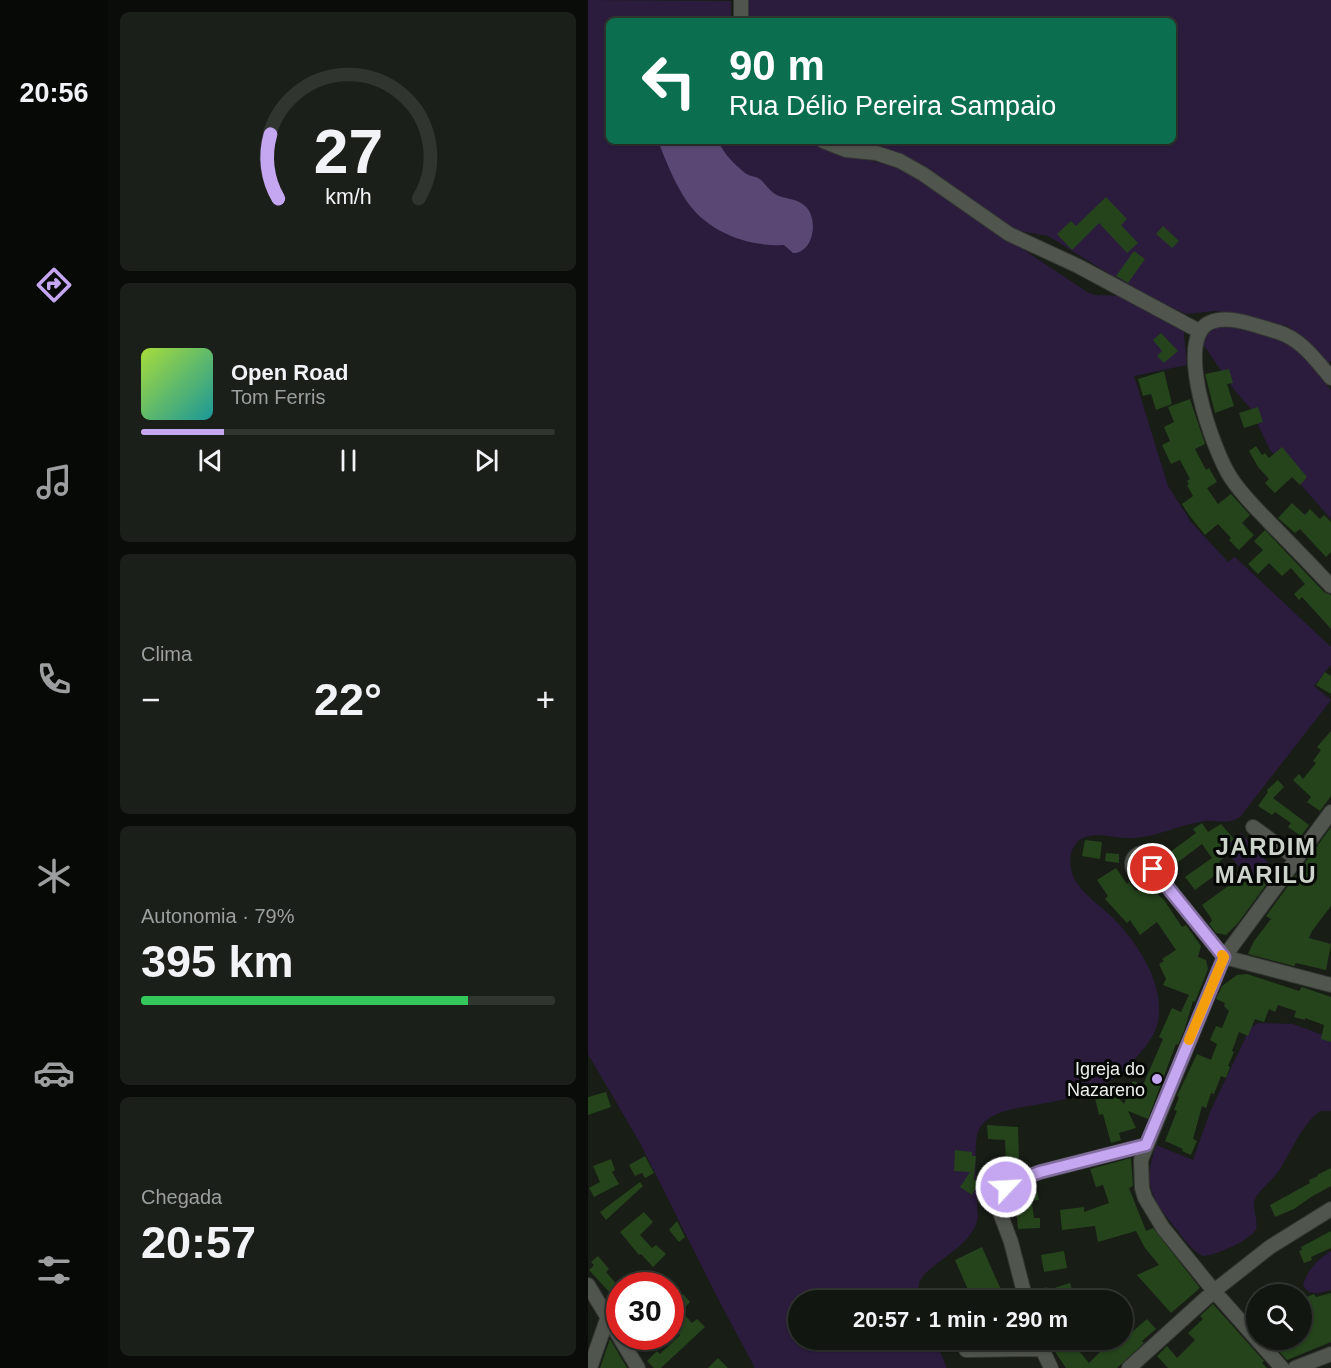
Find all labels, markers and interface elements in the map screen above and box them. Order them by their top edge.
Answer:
icon: left [630,42,708,120]
text: 90 m [729,42,825,89]
text: 20:56 [19,78,89,108]
text: Rua Délio Pereira Sampaio [729,91,1056,121]
text: 27 [313,117,383,186]
text: km/h [325,185,371,209]
icon: directions [33,264,75,306]
text: Open Road [231,360,348,385]
text: Tom Ferris [231,386,325,408]
icon: previous [194,444,227,477]
icon: pause [332,444,365,477]
icon: next [470,444,503,477]
icon: music [33,461,75,503]
text: Clima [141,643,192,665]
icon: phone [33,658,75,700]
text: 22° [314,674,382,725]
text: − [141,681,160,718]
text: + [536,681,555,718]
district label: JARDIM MARILU [1215,833,1317,888]
pin [1127,843,1178,894]
icon: arrive [1136,852,1169,885]
icon: climate [33,855,75,897]
text: Autonomia · 79% [141,905,294,927]
text: 395 km [141,936,294,987]
icon: car [33,1052,75,1094]
place label: Igreja do Nazareno [1067,1059,1145,1100]
marker: Igreja do Nazareno [1150,1072,1164,1086]
position arrow [974,1155,1038,1219]
text: Chegada [141,1186,222,1208]
text: 20:57 [141,1217,256,1268]
icon: filters [33,1249,75,1291]
speed limit sign: 30 [606,1272,684,1350]
map controls [1246,1284,1312,1350]
button: search [1246,1284,1312,1350]
text: 20:57 · 1 min · 290 m [853,1307,1068,1332]

